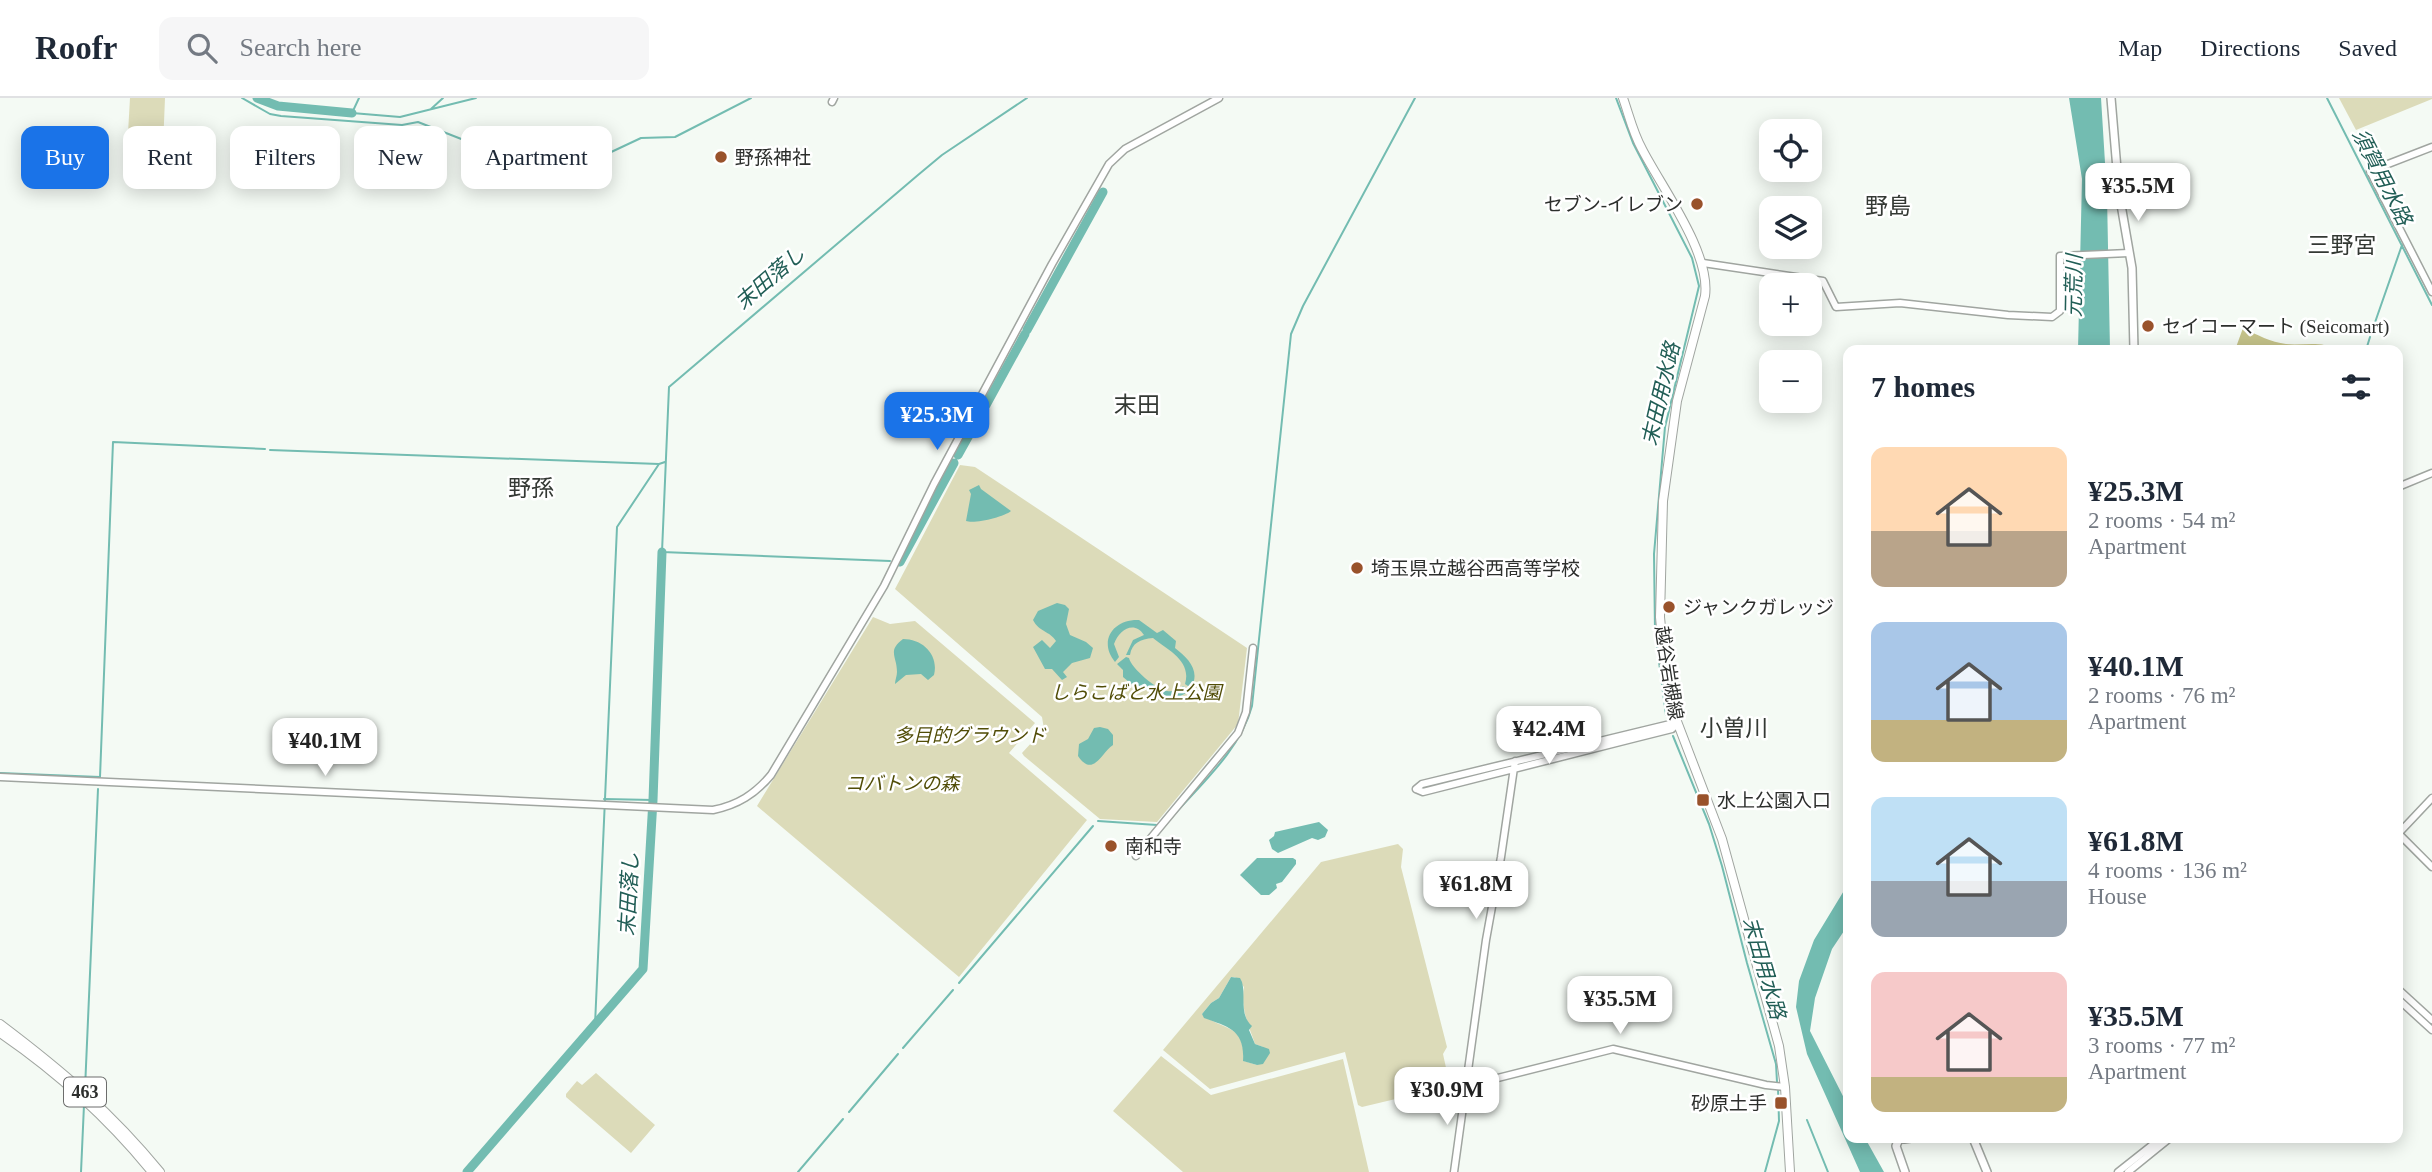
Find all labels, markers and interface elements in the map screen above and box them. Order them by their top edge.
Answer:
search box [159,17,649,80]
icon: search [183,29,221,67]
text: Roofr [35,30,117,66]
text: Search here [239,33,361,62]
text: Map [2118,35,2162,61]
text: Directions [2200,35,2300,61]
text: Saved [2338,35,2397,61]
map controls [1759,119,1822,413]
button: locate [1759,119,1822,182]
water label: 須賀用水路 [2347,125,2417,231]
chip: Buy [21,126,109,189]
chip: Rent [123,126,216,189]
chip: Filters [230,126,340,189]
chip: New [354,126,447,189]
chip: Apartment [461,126,612,189]
place label: 野孫神社 [735,147,811,168]
marker: 野孫神社 [713,149,729,165]
pin: ¥35.5M [2081,164,2195,223]
text: ¥35.5M [2101,173,2175,198]
place label: セブン-イレブン [1544,194,1683,215]
district label: 野島 [1865,194,1911,219]
marker: セブン-イレブン [1689,196,1705,212]
button: layers [1759,196,1822,259]
district label: 三野宮 [2308,233,2377,258]
water label: 末田落し [730,241,810,315]
water label: 元荒川 [2061,252,2087,318]
button: + [1759,273,1822,336]
place label: セイコーマート (Seicomart) [2162,316,2389,338]
marker: セイコーマート (Seicomart) [2140,318,2156,334]
water label: 末田用水路 [1637,338,1685,448]
button: − [1759,350,1822,413]
icon: filters [2337,368,2375,406]
text: 7 homes [1871,370,1975,403]
pin: ¥25.3M [880,392,994,452]
district label: 末田 [1114,393,1160,418]
text: ¥25.3M [900,402,974,427]
text: ¥25.3M [2088,474,2184,507]
icon: home [1927,475,2011,559]
district label: 野孫 [508,476,554,501]
text: 2 rooms · 54 m² [2088,508,2235,533]
text: Apartment [2088,534,2186,559]
place label: 埼玉県立越谷西高等学校 [1371,558,1580,579]
marker: 埼玉県立越谷西高等学校 [1349,560,1365,576]
place label: ジャンクガレッジ [1683,597,1834,618]
marker: ジャンクガレッジ [1661,599,1677,615]
street label: 越谷岩槻線 [1651,624,1687,722]
text: ¥40.1M [2088,649,2184,682]
icon: home [1927,650,2011,734]
park label: しらこばと水上公園 [1050,682,1224,703]
text: 2 rooms · 76 m² [2088,683,2235,708]
pin: ¥42.4M [1492,706,1606,766]
text: Apartment [2088,709,2186,734]
text: ¥42.4M [1512,716,1586,741]
district label: 小曽川 [1700,716,1769,741]
pin: ¥40.1M [268,718,382,778]
park label: 多目的グラウンド [894,725,1047,746]
text: ¥40.1M [288,728,362,753]
park label: コバトンの森 [845,773,961,794]
place label: 水上公園入口 [1717,790,1831,811]
marker: 水上公園入口 [1695,792,1711,808]
text: ¥61.8M [2088,824,2184,857]
icon: home [1927,825,2011,909]
place label: 南和寺 [1125,836,1182,857]
marker: 南和寺 [1103,838,1119,854]
water label: 末田落し [615,851,643,937]
text: 4 rooms · 136 m² [2088,858,2247,883]
pin: ¥61.8M [1419,862,1533,921]
text: ¥61.8M [1439,871,1513,896]
text: House [2088,884,2147,909]
water label: 末田用水路 [1738,914,1791,1024]
pin: ¥35.5M [1563,976,1677,1036]
text: ¥35.5M [1583,986,1657,1011]
text: ¥35.5M [2088,999,2184,1032]
icon: home [1927,1000,2011,1084]
text: 3 rooms · 77 m² [2088,1033,2235,1058]
text: Apartment [2088,1059,2186,1084]
pin: ¥30.9M [1390,1068,1504,1127]
road number: 463 [64,1077,106,1107]
text: ¥30.9M [1410,1077,1484,1102]
place label: 砂原土手 [1691,1093,1767,1114]
marker: 砂原土手 [1773,1095,1789,1111]

